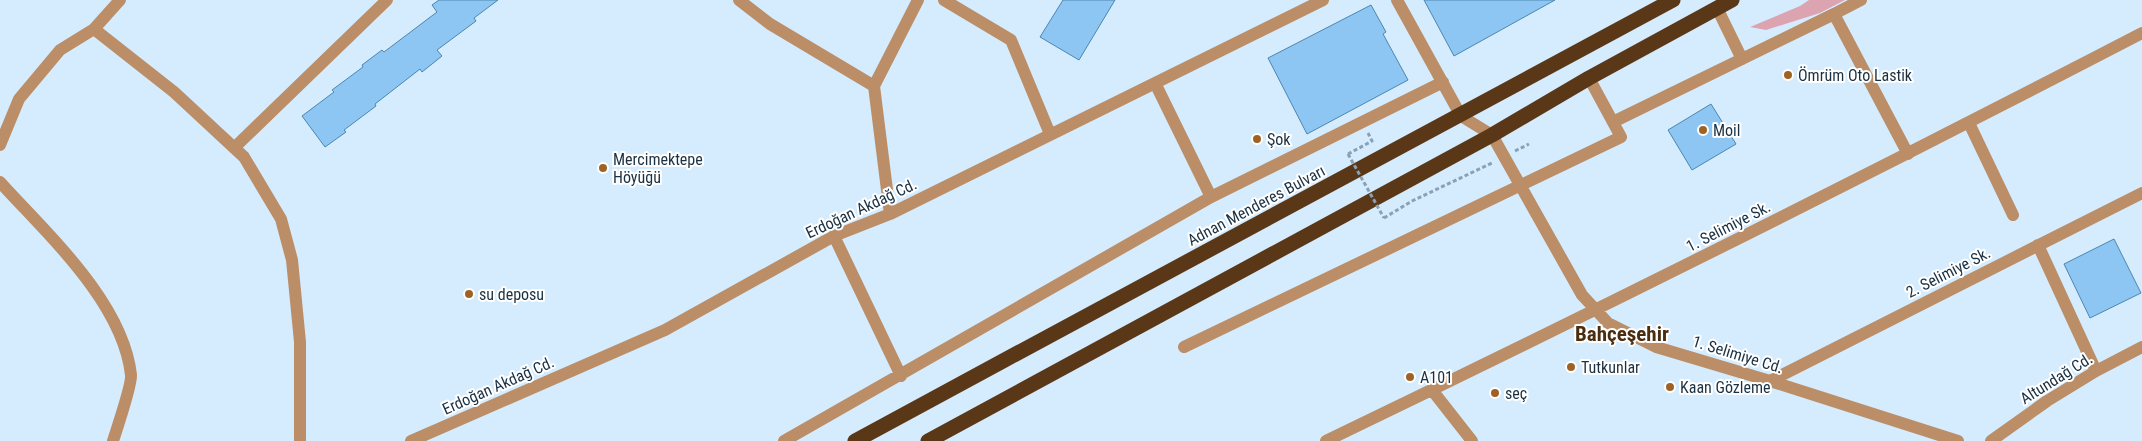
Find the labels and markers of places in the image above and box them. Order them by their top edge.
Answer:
place label: Ömrüm Oto Lastik [1798,66,1913,85]
marker: Ömrüm Oto Lastik [1782,69,1794,81]
place label: Moil [1713,121,1740,140]
marker: Moil [1697,124,1709,136]
place label: Şok [1267,130,1291,149]
marker: Şok [1251,133,1263,145]
place label: Mercimektepe Höyüğü [613,150,703,187]
marker: Mercimektepe Höyüğü [597,162,609,174]
place label: su deposu [479,285,544,304]
marker: su deposu [463,288,475,300]
place label: Tutkunlar [1581,358,1640,377]
marker: Tutkunlar [1565,361,1577,373]
place label: A101 [1420,368,1453,387]
marker: A101 [1404,371,1416,383]
place label: Kaan Gözleme [1680,378,1771,397]
marker: Kaan Gözleme [1664,381,1676,393]
place label: seç [1505,384,1527,403]
marker: seç [1489,387,1501,399]

